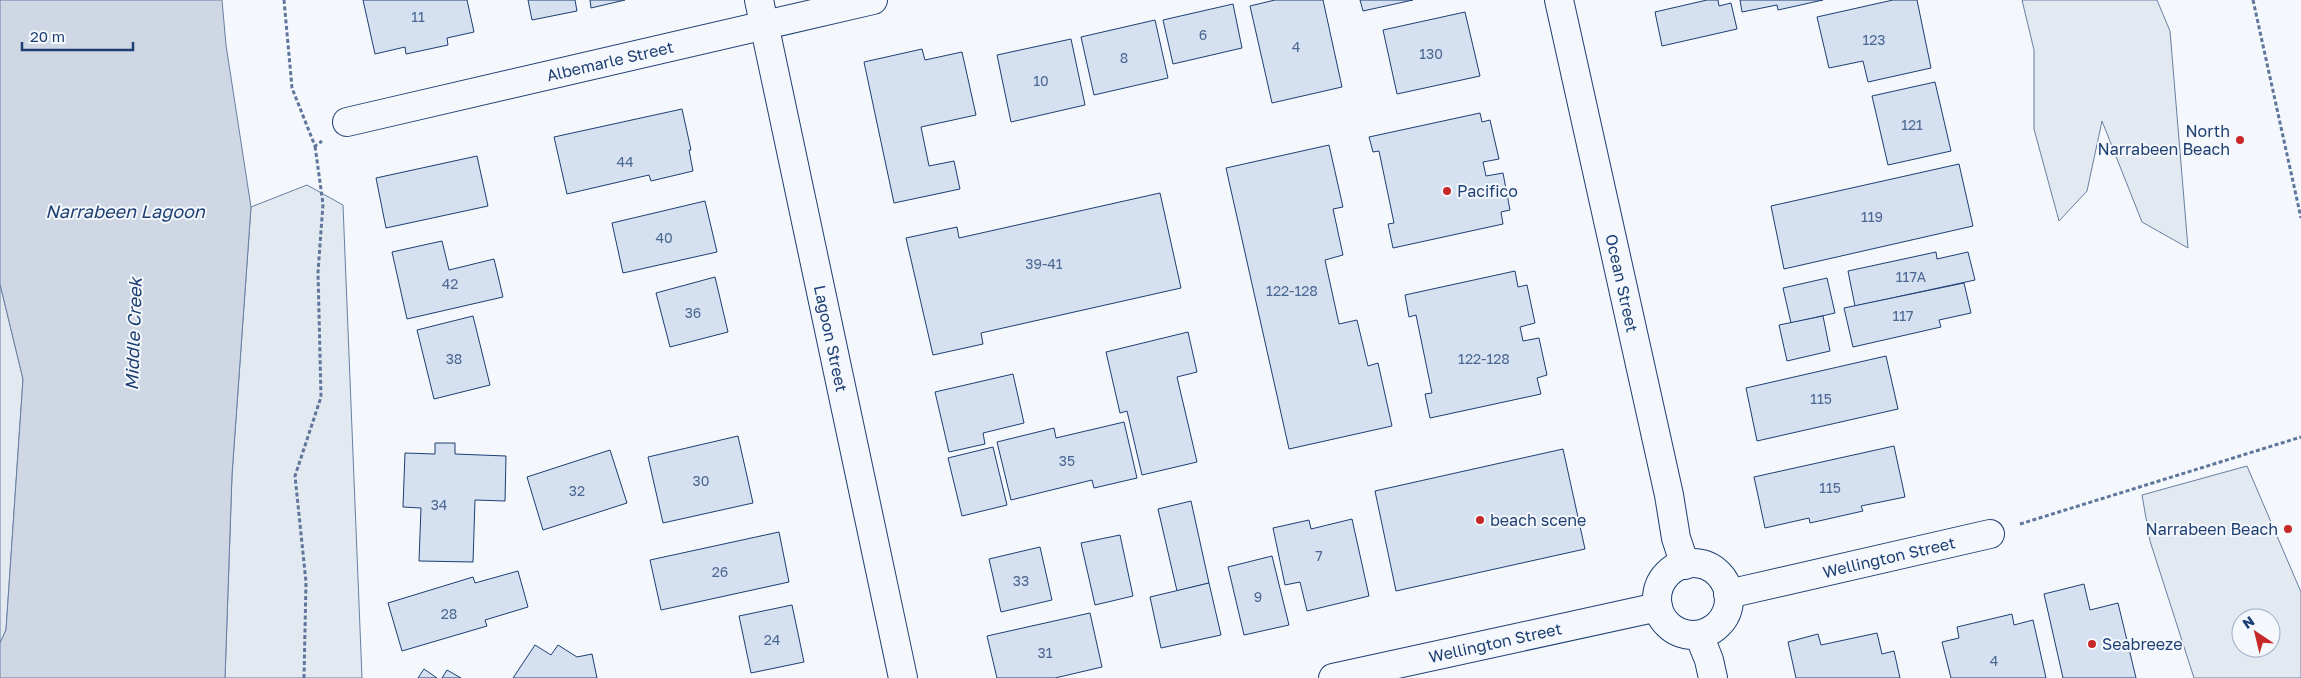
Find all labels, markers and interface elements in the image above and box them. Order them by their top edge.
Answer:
house number: 11 [411,8,425,25]
scale bar [22,20,134,52]
house number: 6 [1199,26,1207,43]
text: 20 m [30,27,65,45]
house number: 123 [1862,31,1886,48]
street label: Albemarle Street [545,37,675,85]
house number: 4 [1292,38,1300,55]
house number: 130 [1419,45,1443,62]
house number: 8 [1120,49,1128,66]
house number: 10 [1033,72,1049,89]
house number: 121 [1901,116,1923,133]
place label: North Narrabeen Beach [2098,121,2230,159]
marker: North Narrabeen Beach [2234,134,2246,146]
house number: 44 [616,153,634,170]
place label: Pacifico [1457,181,1518,201]
marker: Pacifico [1441,185,1453,197]
water label: Narrabeen Lagoon [45,200,206,222]
house number: 119 [1861,208,1883,225]
house number: 40 [655,229,673,246]
street label: Ocean Street [1601,232,1643,334]
house number: 39-41 [1025,255,1063,272]
house number: 117A [1896,268,1927,285]
water label: Middle Creek [120,275,146,391]
house number: 42 [442,275,458,292]
house number: 122-128 [1266,282,1318,299]
street label: Lagoon Street [810,283,852,394]
house number: 36 [685,304,701,321]
house number: 117 [1893,307,1914,324]
house number: 38 [446,350,462,367]
house number: 122-128 [1458,350,1510,367]
house number: 115 [1810,390,1832,407]
house number: 35 [1059,452,1075,469]
house number: 30 [693,472,709,489]
house number: 115 [1819,479,1841,496]
house number: 32 [569,482,585,499]
house number: 34 [431,496,447,513]
place label: beach scene [1490,510,1586,530]
marker: beach scene [1474,514,1486,526]
place label: Narrabeen Beach [2146,519,2278,539]
marker: Narrabeen Beach [2282,523,2294,535]
street label: Wellington Street [1821,532,1957,582]
house number: 7 [1315,547,1323,564]
house number: 26 [712,563,728,580]
house number: 33 [1013,572,1029,589]
house number: 9 [1254,588,1262,605]
house number: 28 [441,605,457,622]
north arrow [2231,608,2281,658]
text: N [2239,612,2257,632]
street label: Wellington Street [1427,618,1564,667]
house number: 24 [764,631,780,648]
place label: Seabreeze [2102,634,2182,654]
marker: Seabreeze [2086,638,2098,650]
house number: 31 [1038,644,1053,661]
house number: 4 [1990,652,1998,669]

